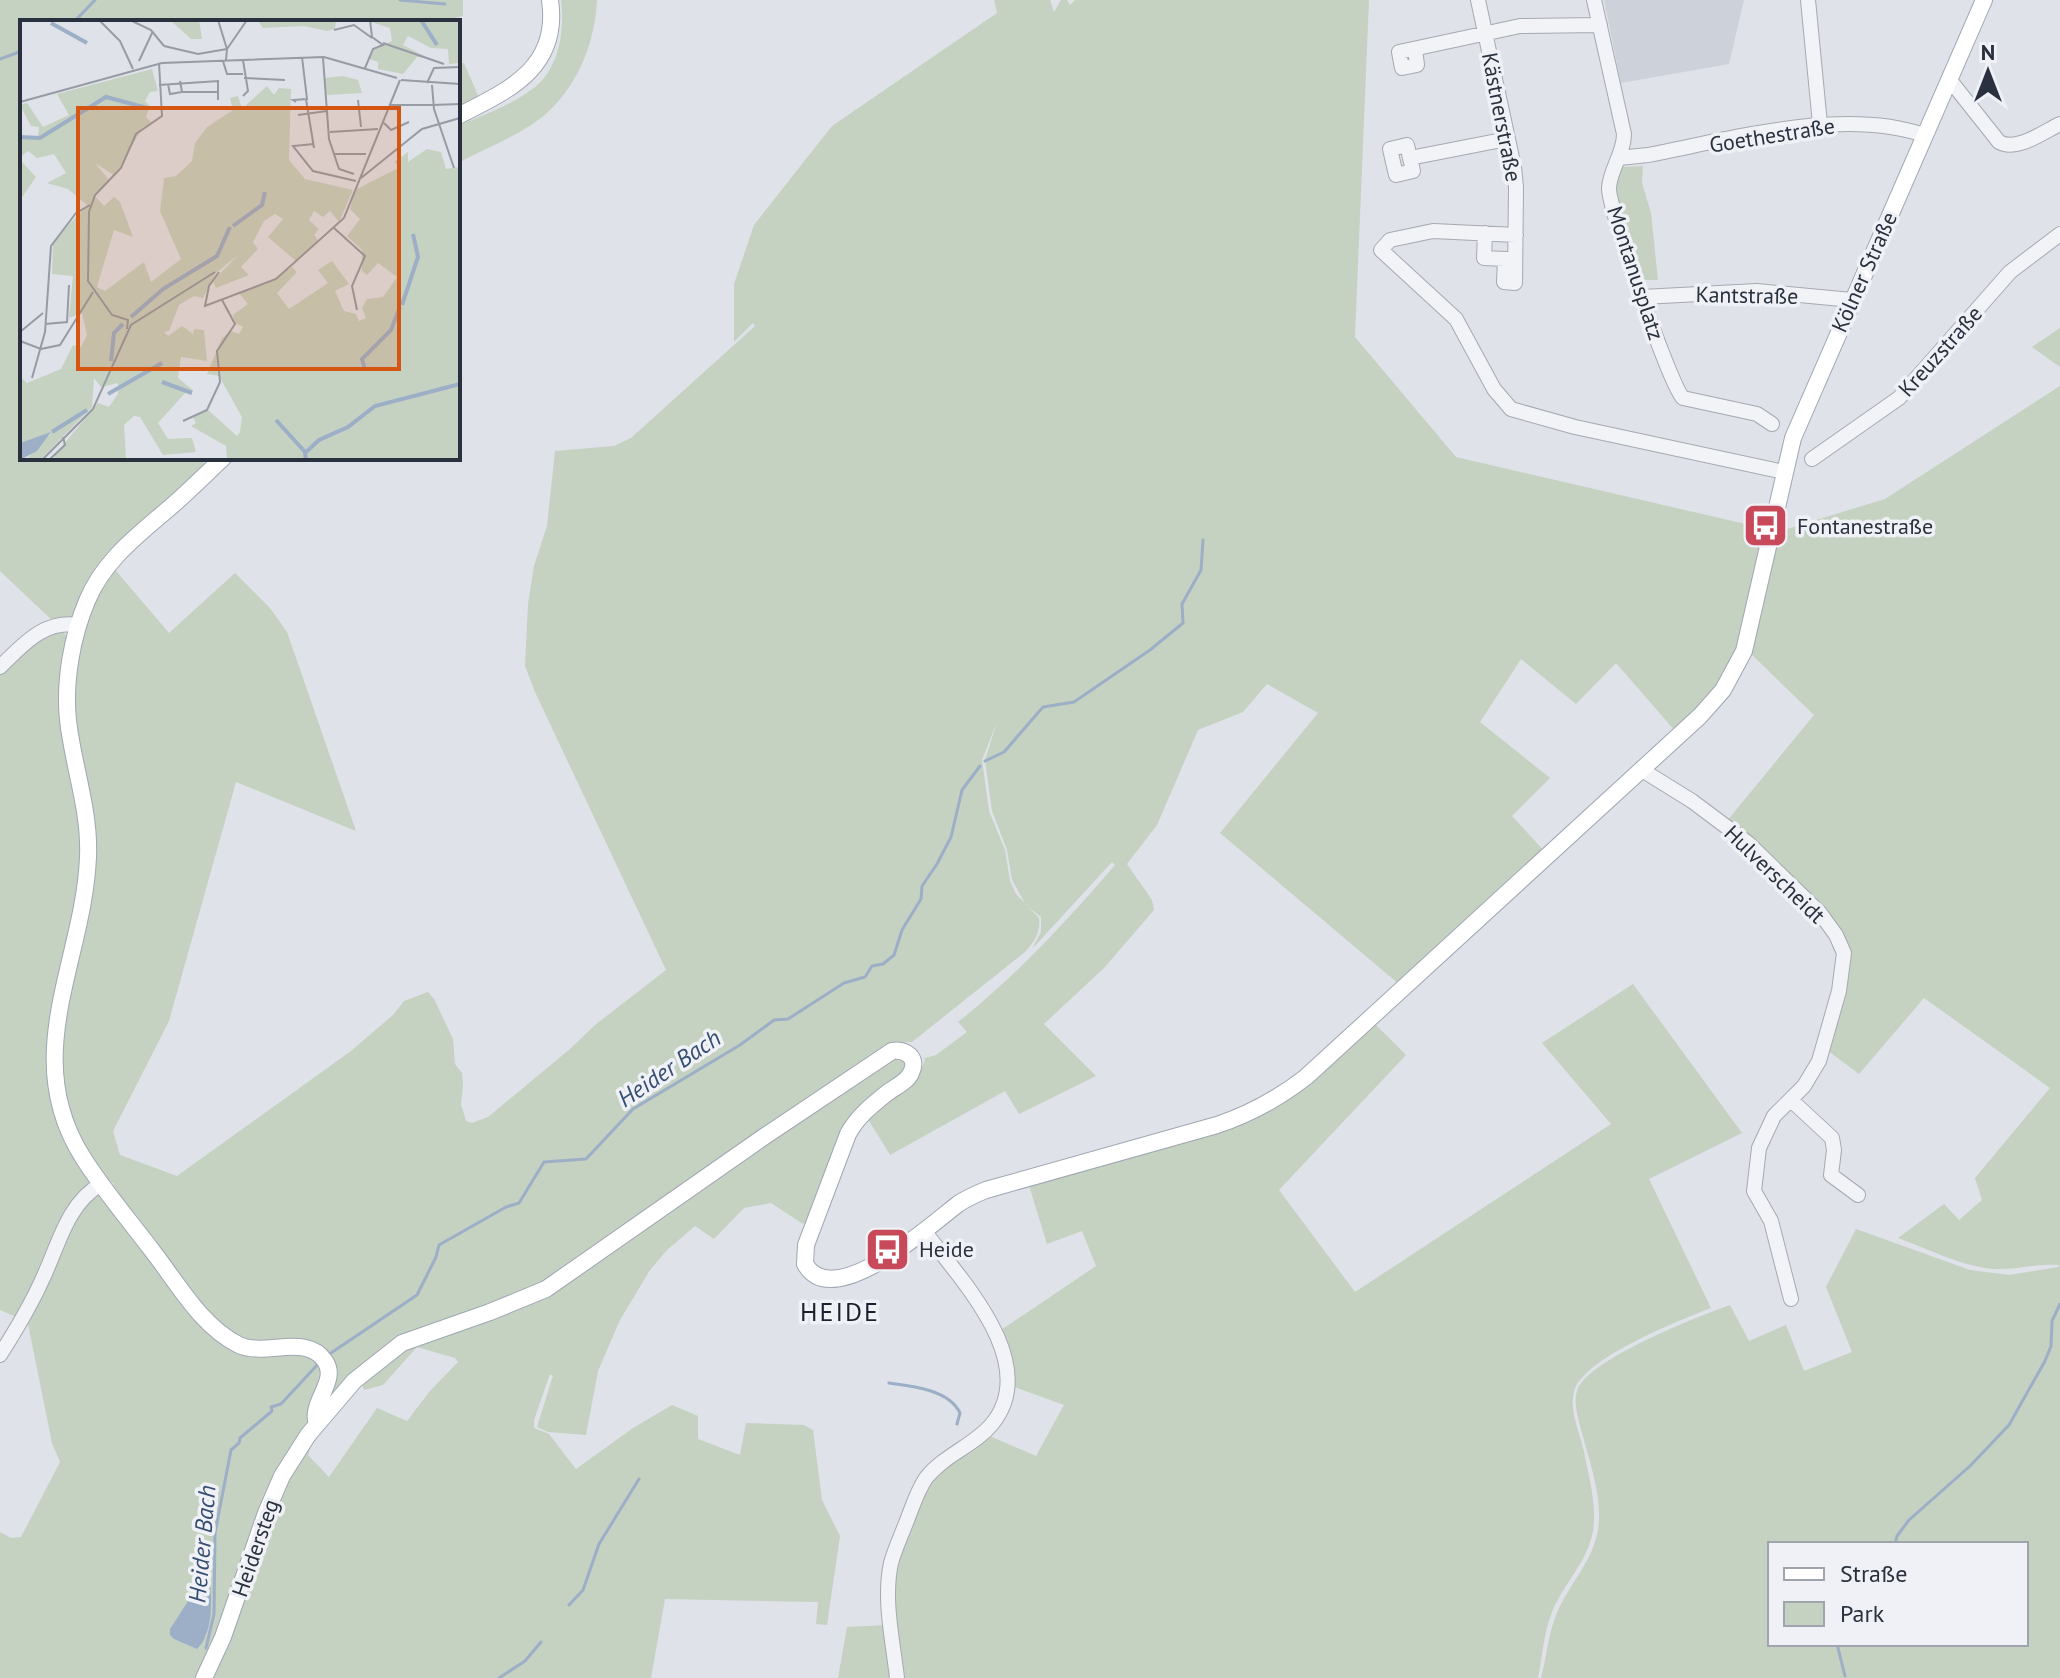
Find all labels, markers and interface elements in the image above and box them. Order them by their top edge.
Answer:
inset map [20,20,460,460]
north arrow [1948,32,2028,112]
text: N [1981,38,1995,66]
street label: Kästnerstraße [1476,50,1528,184]
street label: Goethestraße [1707,111,1837,159]
street label: Montanusplatz [1601,202,1671,344]
street label: Kölner Straße [1825,207,1903,337]
street label: Kantstraße [1695,280,1799,310]
street label: Kreuzstraße [1892,300,1988,402]
bus stop icon: Fontanestraße [1742,502,1790,550]
place label: Fontanestraße [1797,512,1933,540]
street label: Hulverscheidt [1719,819,1832,929]
water label: Heider Bach [611,1022,727,1114]
bus stop icon: Heide [864,1225,912,1273]
place label: Heide [919,1235,974,1263]
district label: HEIDE [800,1295,880,1328]
water label: Heider Bach [181,1484,223,1604]
street label: Heidersteg [225,1495,285,1601]
legend [1768,1542,2028,1646]
text: Straße [1840,1558,1907,1589]
text: Park [1840,1598,1885,1629]

